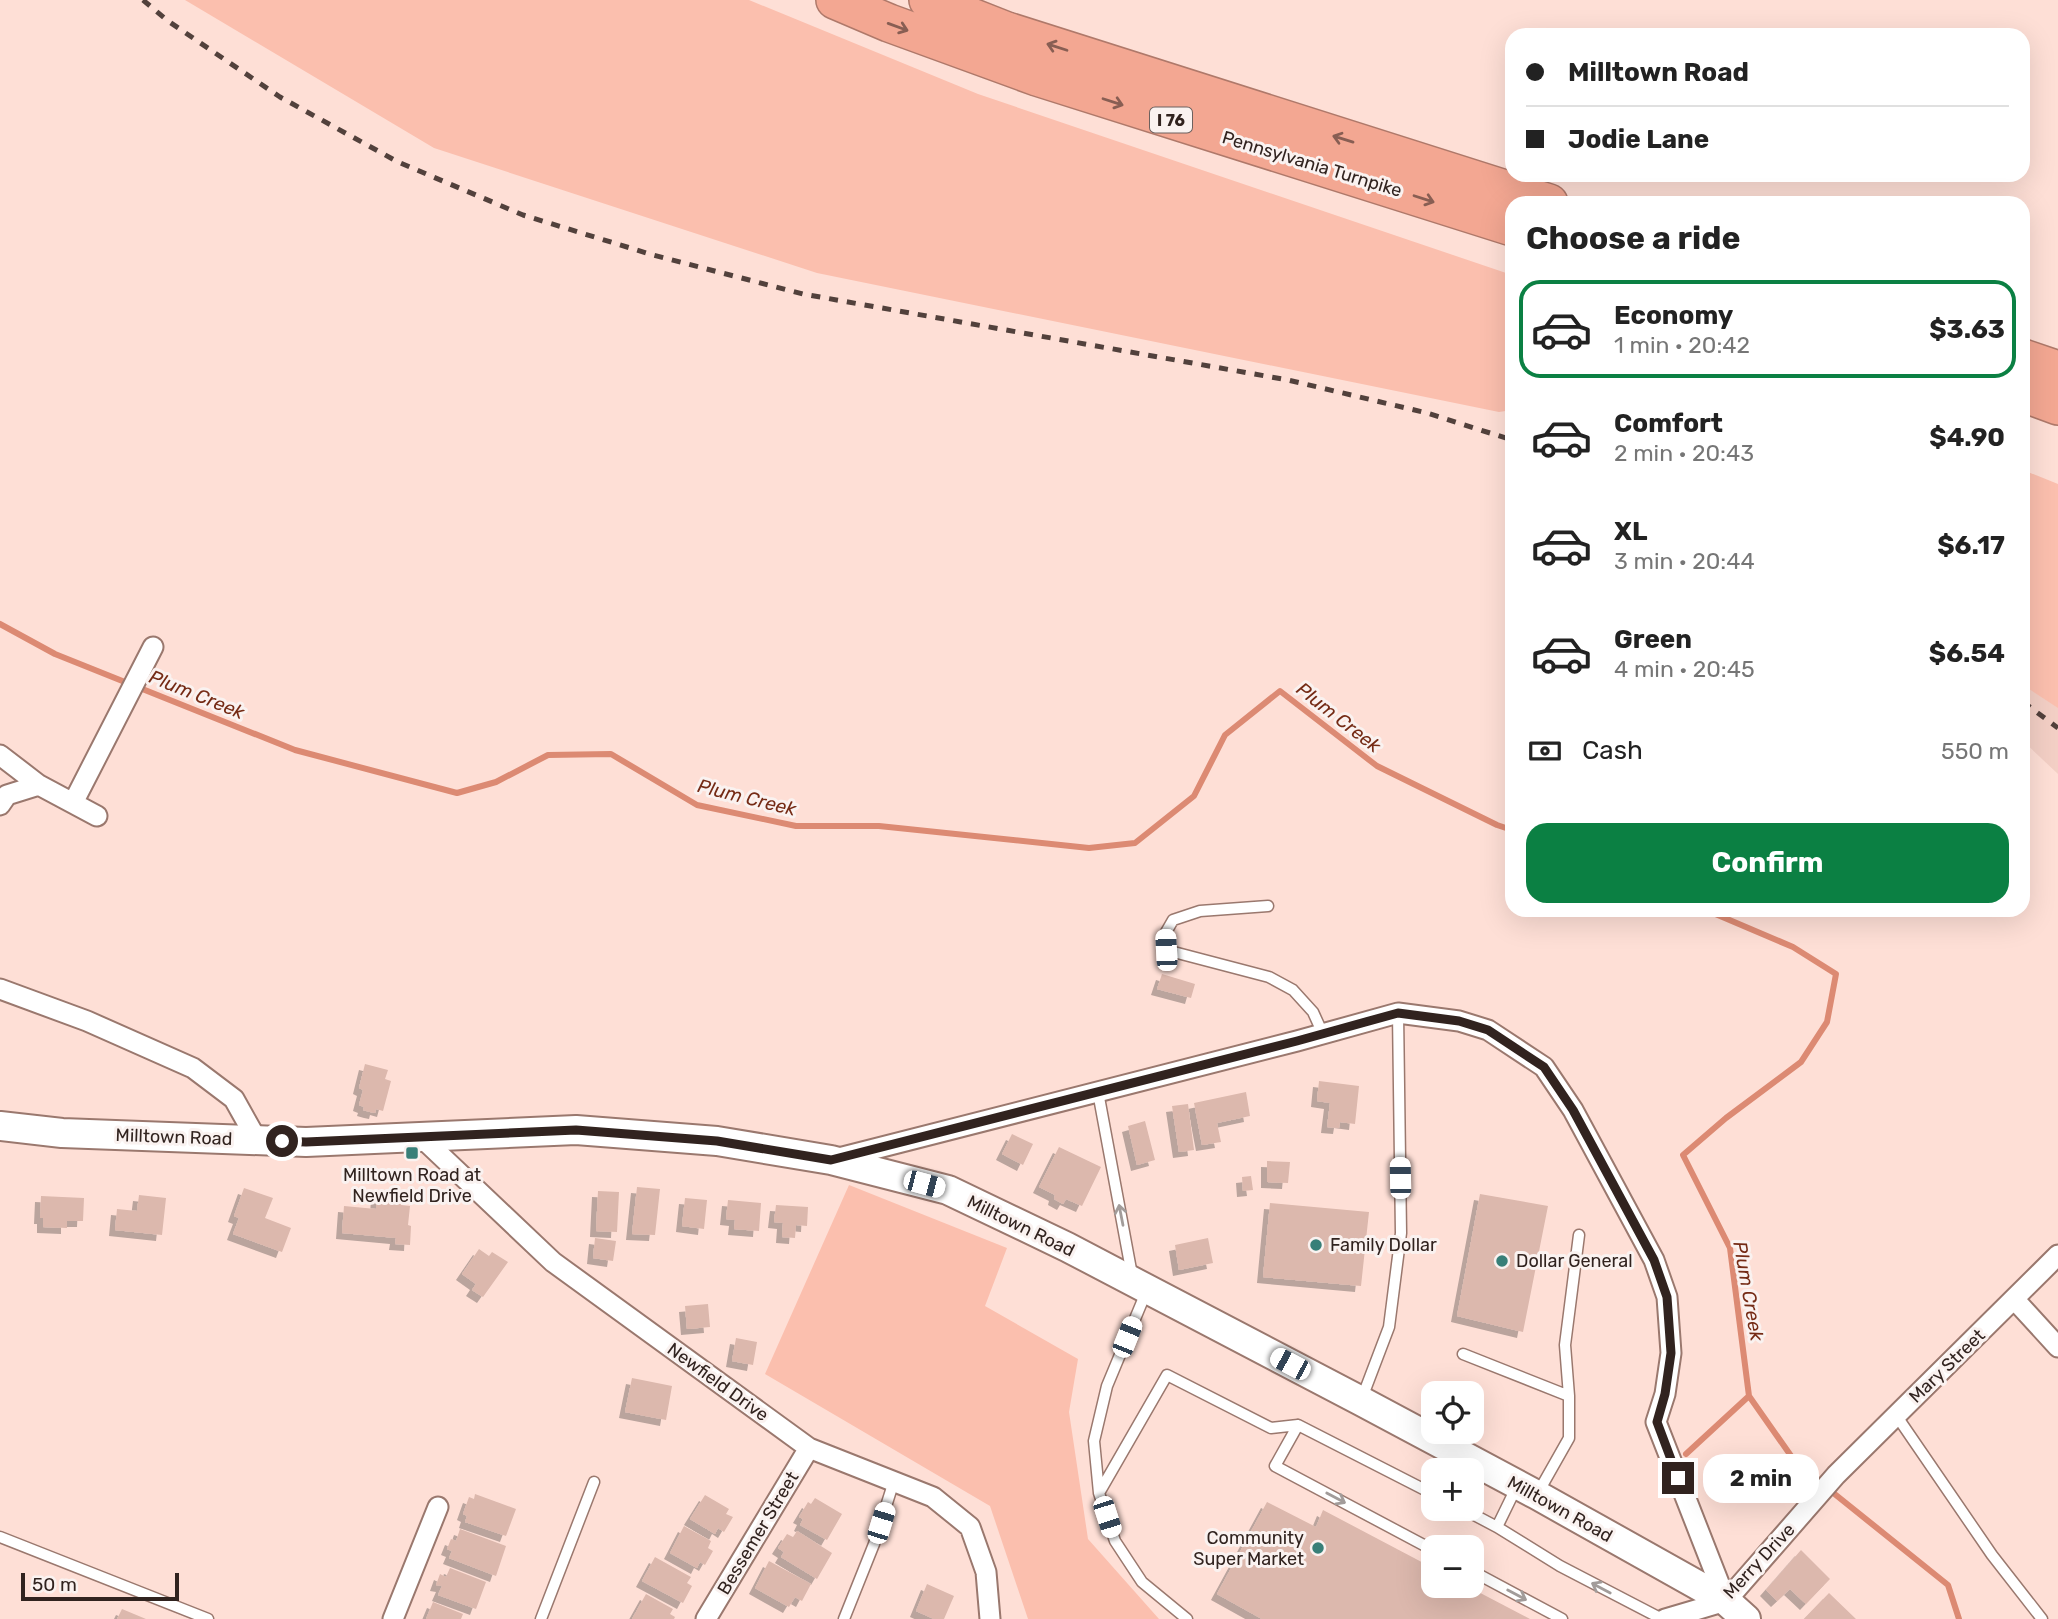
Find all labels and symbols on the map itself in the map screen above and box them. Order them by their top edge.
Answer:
one-way arrow [887,21,909,34]
one-way arrow [1046,39,1068,52]
one-way arrow [1101,97,1123,110]
road number: I 76 [1150,108,1192,132]
street label: Pennsylvania Turnpike [1219,126,1405,202]
one-way arrow [1333,131,1355,144]
one-way arrow [1412,194,1434,206]
water label: Plum Creek [146,665,248,724]
water label: Plum Creek [1292,677,1386,758]
water label: Plum Creek [695,774,799,821]
car [1155,928,1178,972]
street label: Milltown Road [115,1124,233,1150]
route start [266,1125,298,1157]
marker: Milltown Road at Newfield Drive [404,1145,420,1161]
car [1390,1157,1411,1199]
place label: Milltown Road at Newfield Drive [343,1164,481,1207]
car [901,1168,948,1200]
street label: Milltown Road [964,1190,1078,1262]
one-way arrow [1114,1204,1127,1227]
place label: Family Dollar [1330,1234,1437,1256]
marker: Family Dollar [1308,1237,1324,1253]
water label: Plum Creek [1728,1239,1769,1343]
place label: Dollar General [1516,1250,1633,1272]
marker: Dollar General [1494,1253,1510,1269]
car [1110,1314,1145,1360]
street label: Mary Street [1904,1324,1990,1408]
street label: Newfield Drive [663,1338,773,1426]
car [1267,1345,1314,1383]
callout: 2 min [1702,1454,1818,1502]
route end [1662,1462,1694,1494]
street label: Bessemer Street [713,1468,803,1598]
street label: Milltown Road [1504,1471,1616,1547]
one-way arrow [1325,1491,1345,1505]
car [1091,1494,1124,1540]
car [865,1500,898,1546]
street label: Merry Drive [1718,1519,1800,1603]
place label: Community Super Market [1193,1527,1304,1570]
marker: Community Super Market [1310,1540,1326,1556]
scale bar [21,1570,178,1602]
one-way arrow [1591,1581,1612,1594]
one-way arrow [1506,1589,1527,1602]

